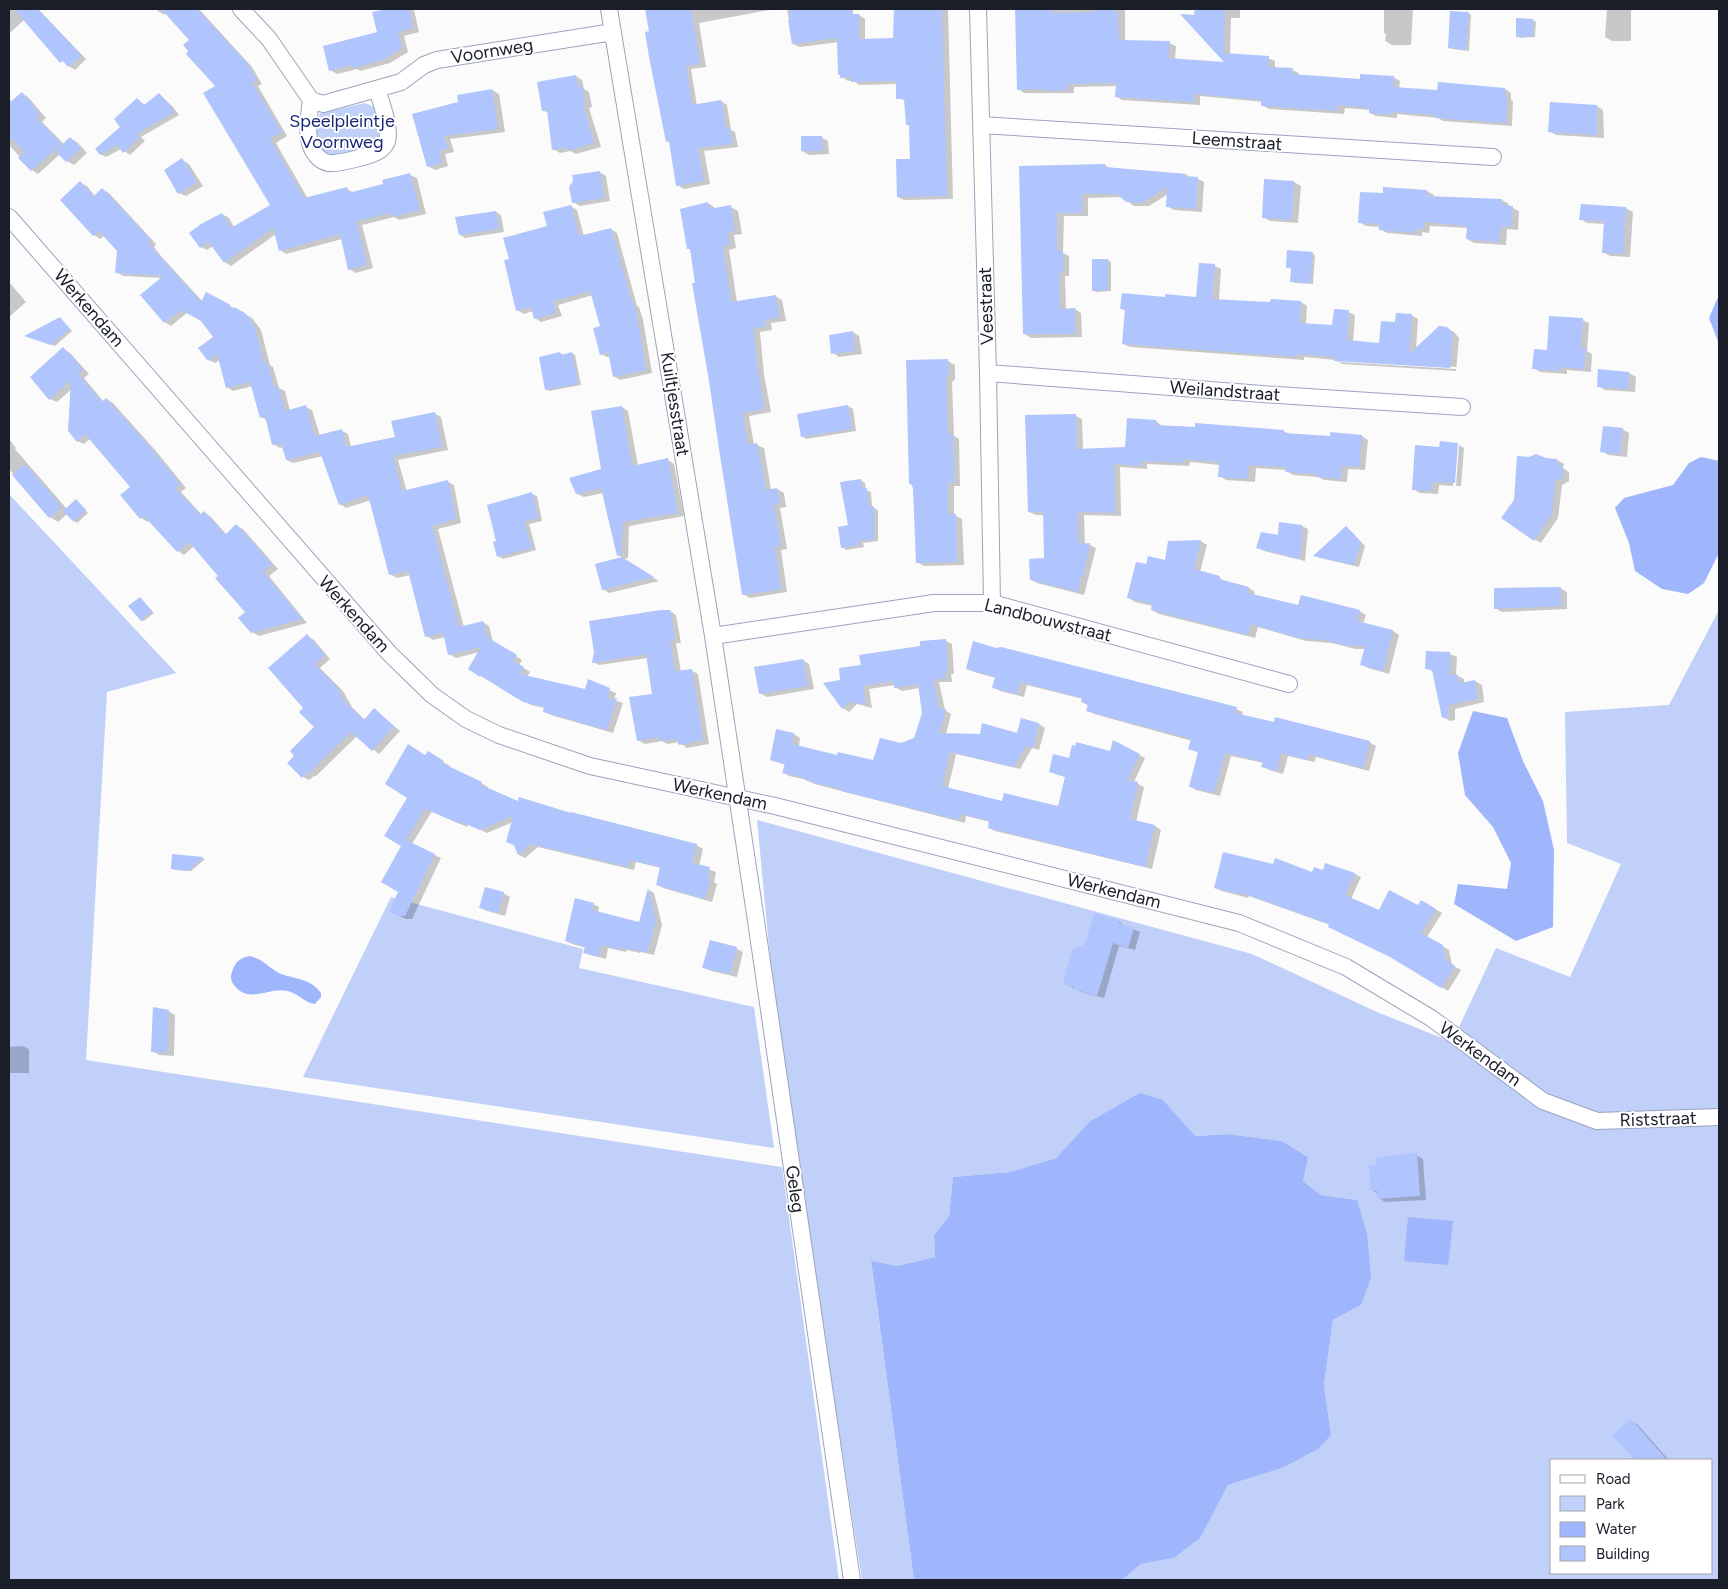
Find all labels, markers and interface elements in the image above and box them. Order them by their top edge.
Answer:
street label: Voornweg [449,34,535,68]
park label: Speelpleintje Voornweg [289,110,395,153]
street label: Leemstraat [1191,127,1283,155]
street label: Werkendam [49,265,129,351]
street label: Veestraat [974,267,998,345]
street label: Kuiltjesstraat [656,350,694,458]
street label: Weilandstraat [1169,376,1281,406]
street label: Werkendam [314,571,394,657]
street label: Landbouwstraat [982,594,1114,647]
street label: Werkendam [671,773,769,815]
street label: Werkendam [1065,869,1163,913]
street label: Werkendam [1435,1017,1525,1091]
street label: Riststraat [1619,1107,1697,1131]
street label: Geleg [781,1164,809,1214]
legend [1550,1459,1713,1574]
text: Road [1596,1470,1631,1488]
text: Park [1596,1495,1625,1513]
text: Water [1596,1520,1636,1538]
text: Building [1596,1545,1650,1563]

